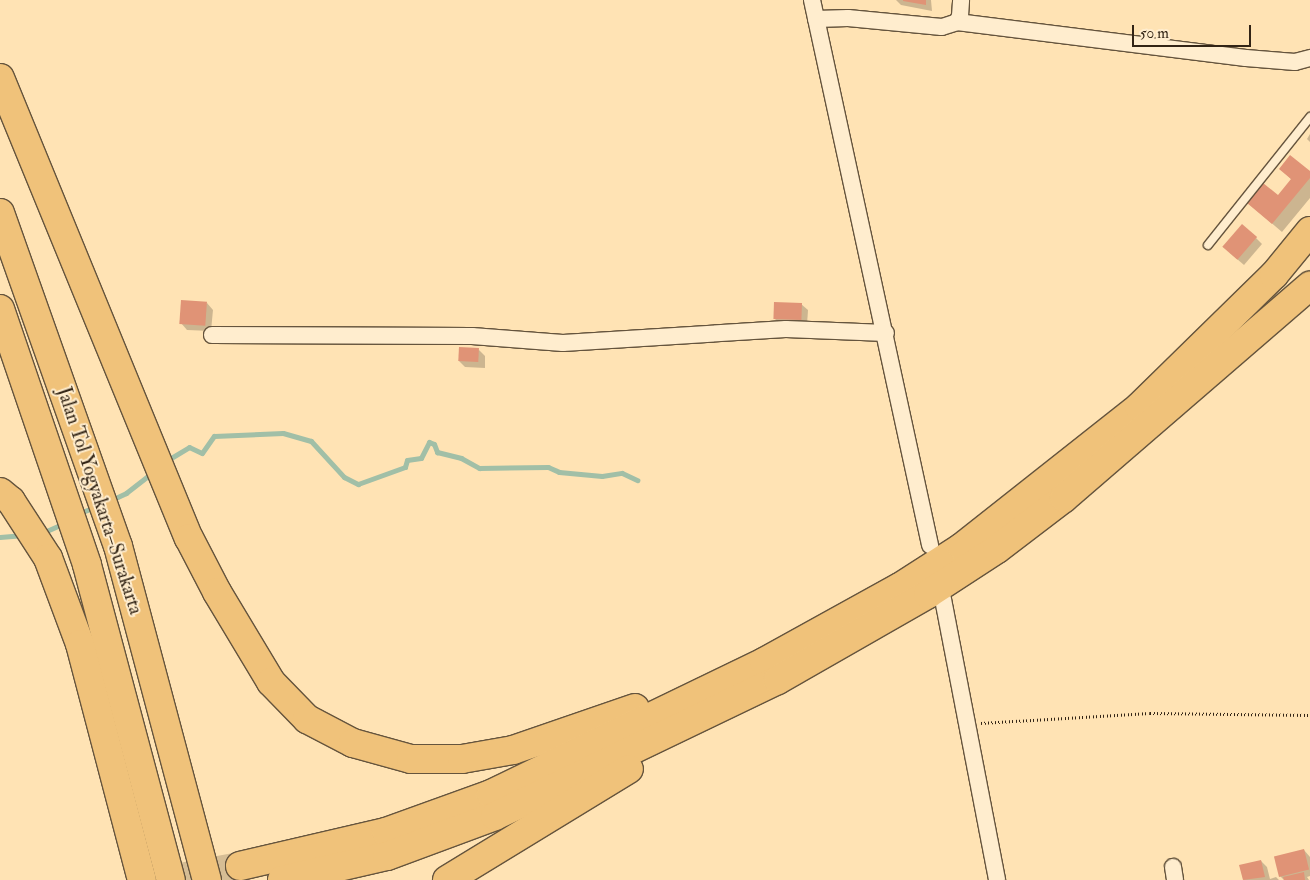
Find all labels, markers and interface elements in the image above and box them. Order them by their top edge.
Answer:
scale bar [1135,15,1254,47]
text: 50 m [1140,24,1169,43]
street label: Jalan Tol Yogyakarta–Surakarta [51,385,147,617]

